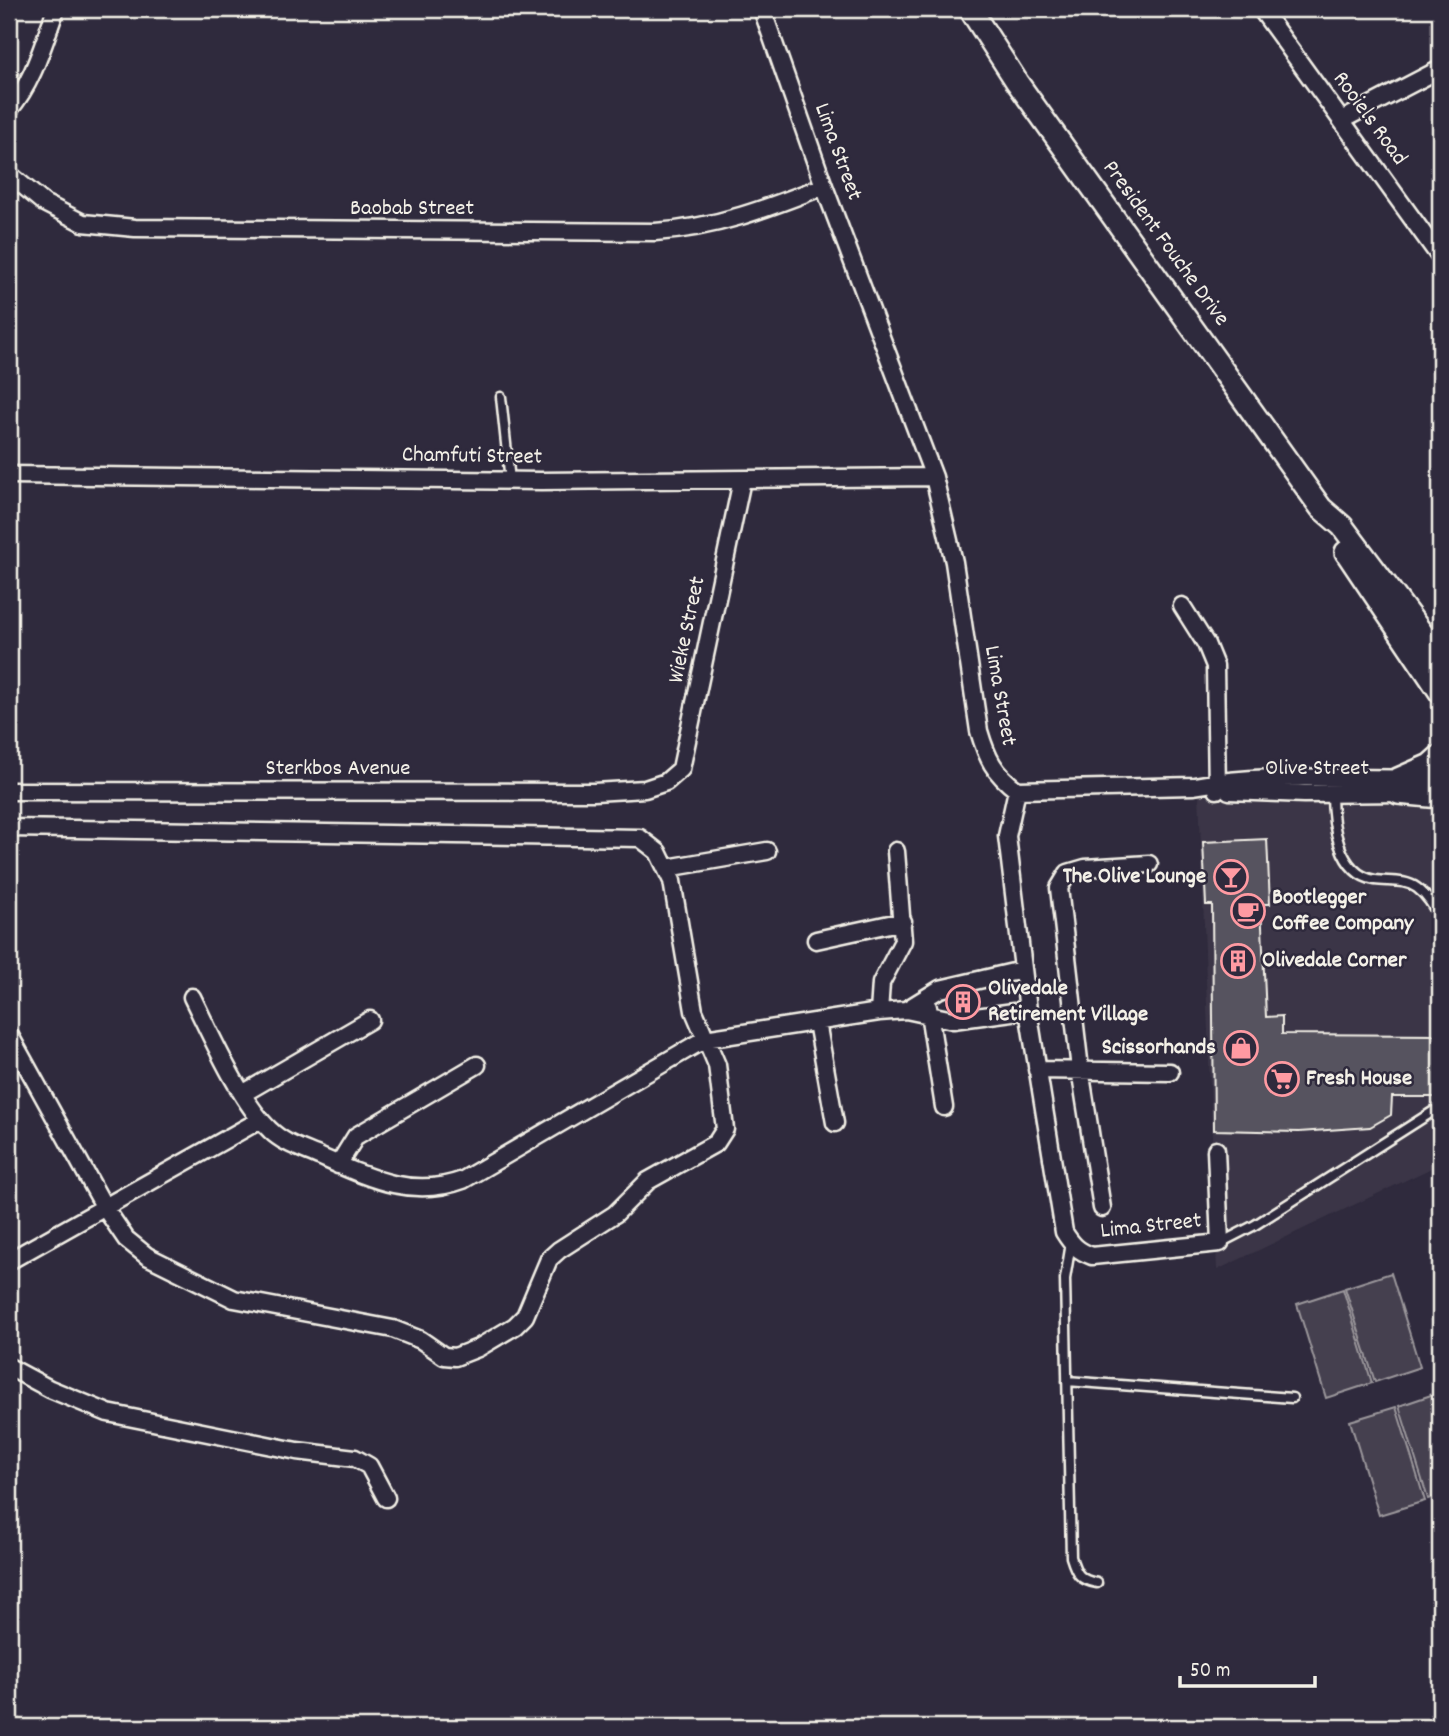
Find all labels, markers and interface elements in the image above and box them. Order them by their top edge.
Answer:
street label: Rooiels Road [1323,65,1415,173]
street label: Lima Street [804,99,870,205]
street label: President Fouche Drive [1093,154,1237,334]
street label: Baobab Street [350,193,474,226]
street label: Chamfuti Street [402,439,542,475]
street label: Wieke Street [661,574,715,686]
street label: Lima Street [974,643,1024,749]
street label: Sterkbos Avenue [266,753,410,786]
street label: Olive Street [1265,753,1369,786]
bar icon: The Olive Lounge [1212,858,1250,896]
place label: The Olive Lounge [1063,861,1206,894]
place label: Bootlegger Coffee Company [1272,882,1415,941]
cafe icon: Bootlegger Coffee Company [1229,892,1267,930]
building icon: Olivedale Corner [1219,942,1257,980]
place label: Olivedale Corner [1262,945,1407,978]
place label: Olivedale Retirement Village [988,973,1148,1032]
building icon: Olivedale Retirement Village [944,983,982,1021]
shop icon: Scissorhands [1222,1029,1260,1067]
place label: Scissorhands [1102,1032,1216,1065]
supermarket icon: Fresh House [1263,1060,1301,1098]
place label: Fresh House [1306,1063,1412,1096]
street label: Lima Street [1099,1205,1203,1249]
scale bar [1180,1645,1314,1689]
text: 50 m [1190,1657,1230,1687]

